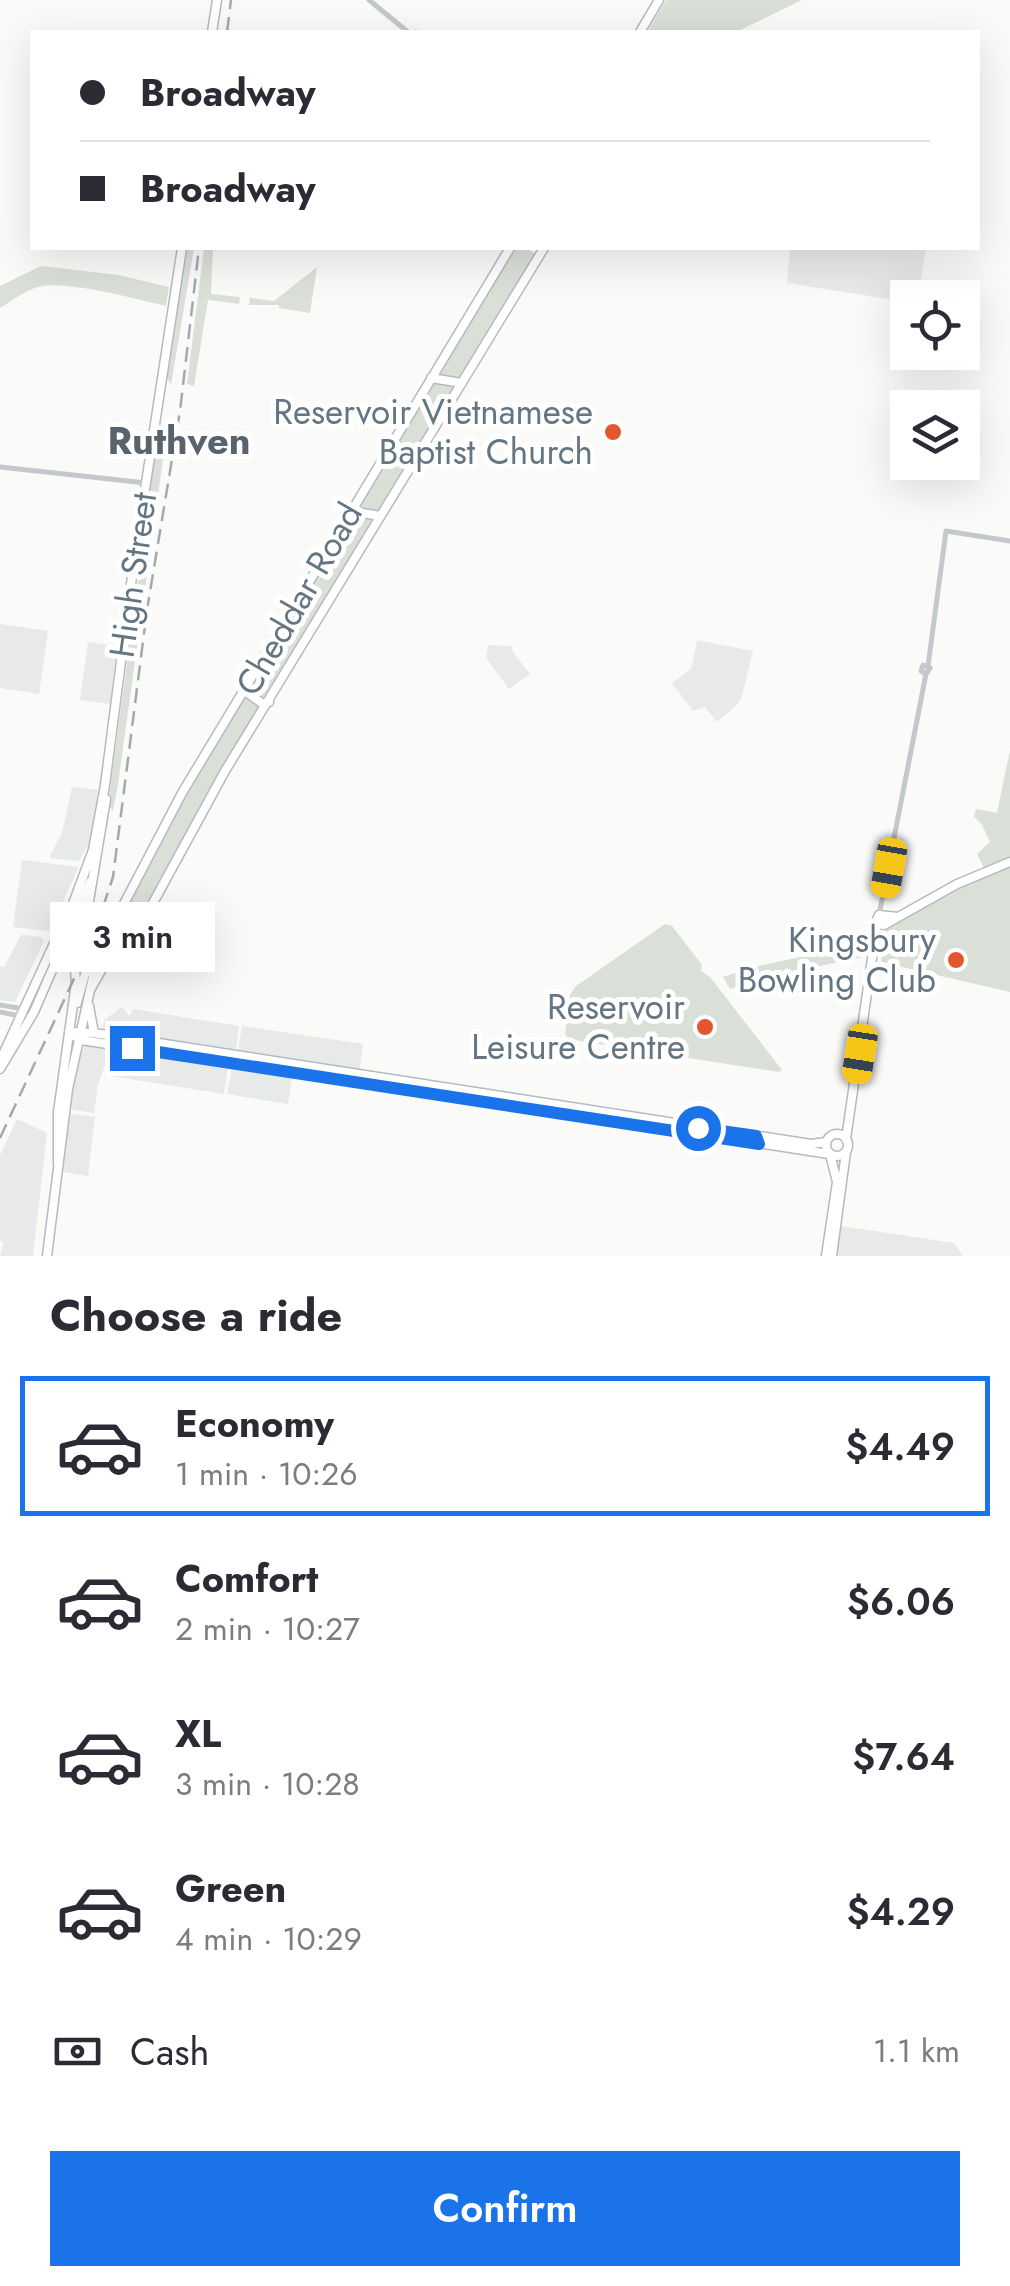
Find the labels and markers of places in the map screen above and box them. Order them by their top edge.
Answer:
place label: Reservoir Vietnamese Baptist Church [273,387,593,477]
marker: Reservoir Vietnamese Baptist Church [602,421,624,443]
place label: Kingsbury Bowling Club [738,915,937,1005]
marker: Kingsbury Bowling Club [945,949,967,971]
place label: Reservoir Leisure Centre [471,982,685,1072]
marker: Reservoir Leisure Centre [694,1016,716,1038]

